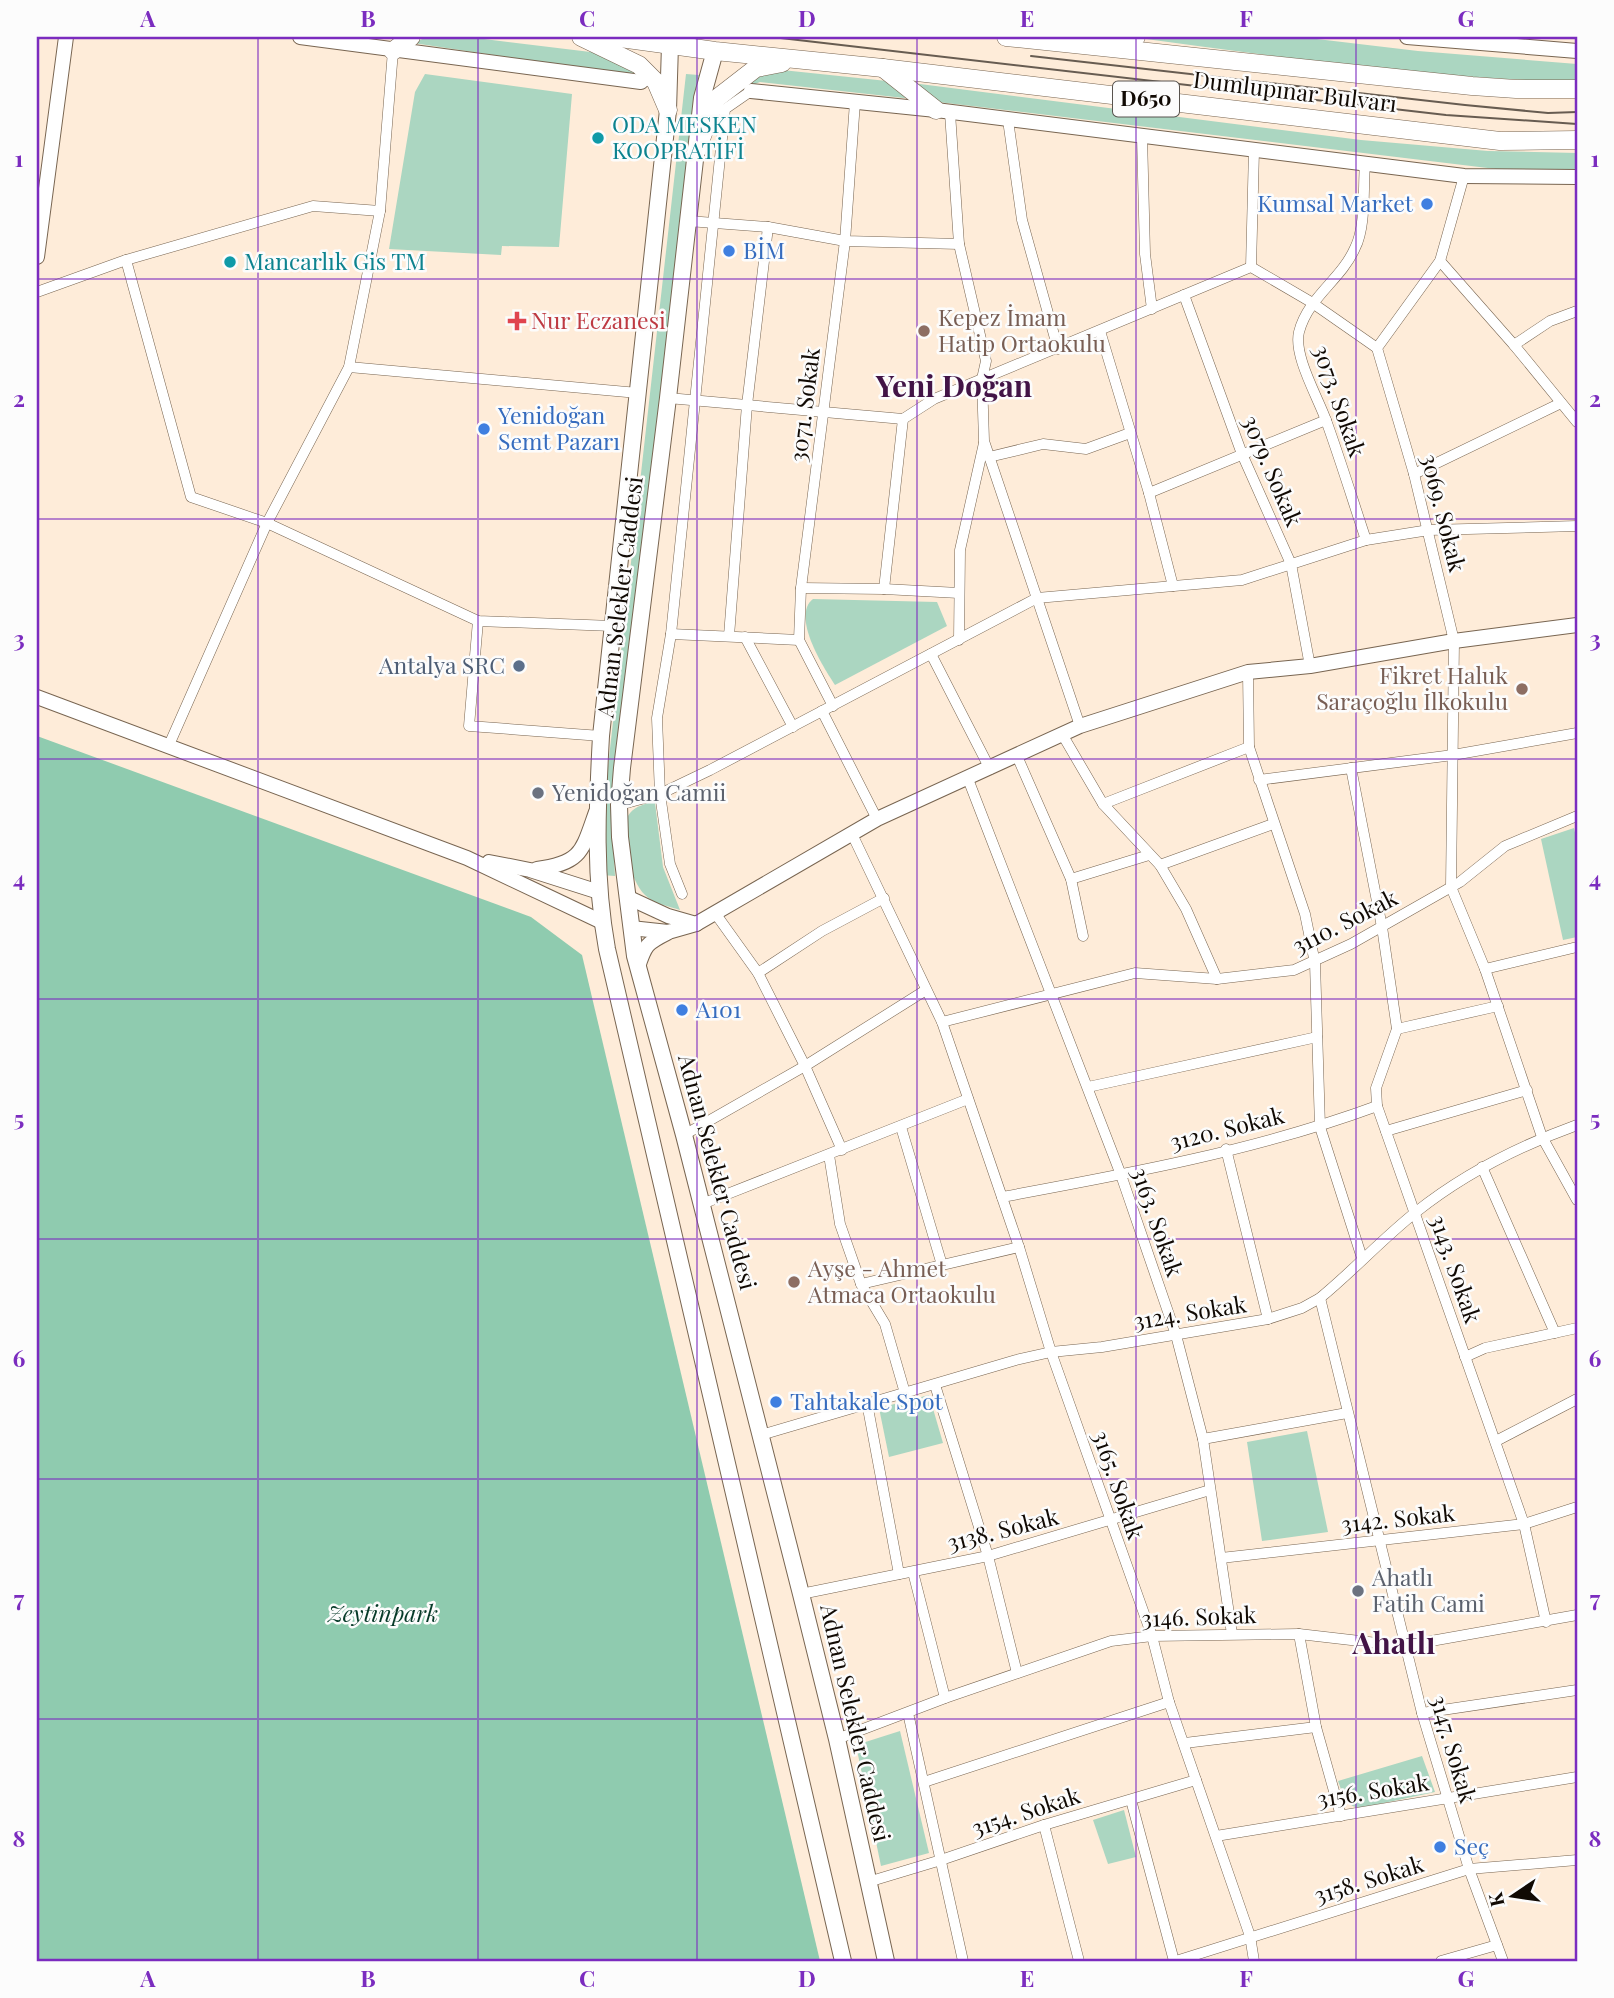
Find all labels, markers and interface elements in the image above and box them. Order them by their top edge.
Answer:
text: A [139,2,156,33]
text: B [360,2,376,33]
text: C [579,2,595,33]
text: D [798,2,816,33]
text: E [1020,2,1034,33]
text: F [1239,2,1253,33]
text: G [1458,2,1475,33]
street label: Dumlupınar Bulvarı [1192,63,1399,118]
road number: D650 [1113,82,1179,116]
place label: ODA MESKEN KOOPRATİFİ [612,108,757,165]
marker: ODA MESKEN KOOPRATİFİ [590,130,606,146]
text: 1 [15,142,24,173]
text: 1 [1591,142,1600,173]
place label: Kumsal Market [1257,187,1414,218]
marker: Kumsal Market [1419,196,1435,212]
place label: BİM [743,234,785,265]
marker: BİM [721,243,737,259]
place label: Mancarlık Gis TM [244,245,426,276]
marker: Mancarlık Gis TM [222,254,238,270]
place label: Kepez İmam Hatip Ortaokulu [938,301,1106,358]
place label: Nur Eczanesi [531,304,666,335]
marker: Nur Eczanesi [509,313,525,329]
marker: Kepez İmam Hatip Ortaokulu [916,323,932,339]
street label: 3073. Sokak [1307,340,1374,461]
street label: 3071. Sokak [781,346,826,464]
district label: Yeni Doğan [875,365,1033,405]
text: 2 [13,382,25,413]
text: 2 [1589,382,1601,413]
place label: Yenidoğan Semt Pazarı [497,399,620,456]
street label: 3079. Sokak [1236,410,1311,531]
marker: Yenidoğan Semt Pazarı [476,421,492,437]
street label: 3069. Sokak [1415,450,1474,575]
street label: Adnan Selekler Caddesi [588,474,649,720]
text: 3 [13,622,25,653]
text: 3 [1589,622,1601,653]
place label: Antalya SRC [378,649,505,680]
marker: Antalya SRC [511,658,527,674]
place label: Fikret Haluk Saraçoğlu İlkokulu [1316,659,1508,716]
marker: Fikret Haluk Saraçoğlu İlkokulu [1514,681,1530,697]
place label: Yenidoğan Camii [551,776,726,807]
marker: Yenidoğan Camii [530,785,546,801]
text: 4 [13,862,25,893]
text: 4 [1589,862,1601,893]
street label: 3110. Sokak [1286,881,1402,960]
place label: A101 [695,993,742,1024]
marker: A101 [674,1002,690,1018]
street label: Adnan Selekler Caddesi [672,1049,765,1293]
street label: 3120. Sokak [1166,1098,1287,1157]
text: 5 [14,1102,24,1133]
text: 5 [1590,1102,1600,1133]
street label: 3163. Sokak [1125,1163,1192,1281]
street label: 3143. Sokak [1423,1210,1490,1327]
place label: Ayşe - Ahmet Atmaca Ortaokulu [807,1252,996,1309]
marker: Ayşe - Ahmet Atmaca Ortaokulu [786,1274,802,1290]
street label: 3124. Sokak [1131,1287,1249,1336]
text: 6 [13,1342,26,1373]
text: 6 [1589,1342,1602,1373]
place label: Tahtakale Spot [790,1385,944,1416]
marker: Tahtakale Spot [768,1394,784,1410]
street label: 3165. Sokak [1086,1426,1153,1543]
street label: 3142. Sokak [1339,1496,1457,1539]
street label: 3138. Sokak [944,1500,1062,1557]
place label: Ahatlı Fatih Cami [1371,1561,1485,1618]
text: 7 [14,1582,25,1613]
text: 7 [1590,1582,1601,1613]
marker: Ahatlı Fatih Cami [1350,1583,1366,1599]
park label: Zeytinpark [327,1597,438,1628]
street label: 3146. Sokak [1141,1598,1257,1633]
street label: Adnan Selekler Caddesi [814,1600,899,1845]
district label: Ahatlı [1351,1622,1436,1662]
street label: 3147. Sokak [1424,1691,1485,1807]
street label: 3156. Sokak [1315,1765,1431,1814]
street label: 3154. Sokak [967,1778,1084,1843]
text: 8 [13,1822,25,1853]
text: 8 [1589,1822,1601,1853]
place label: Seç [1454,1830,1489,1861]
marker: Seç [1432,1839,1448,1855]
street label: 3158. Sokak [1310,1847,1427,1910]
north arrow [1478,1862,1548,1932]
text: K [1481,1890,1510,1910]
text: A [139,1962,156,1993]
text: B [360,1962,376,1993]
text: C [579,1962,595,1993]
text: D [798,1962,816,1993]
text: E [1020,1962,1034,1993]
text: F [1239,1962,1253,1993]
text: G [1458,1962,1475,1993]

